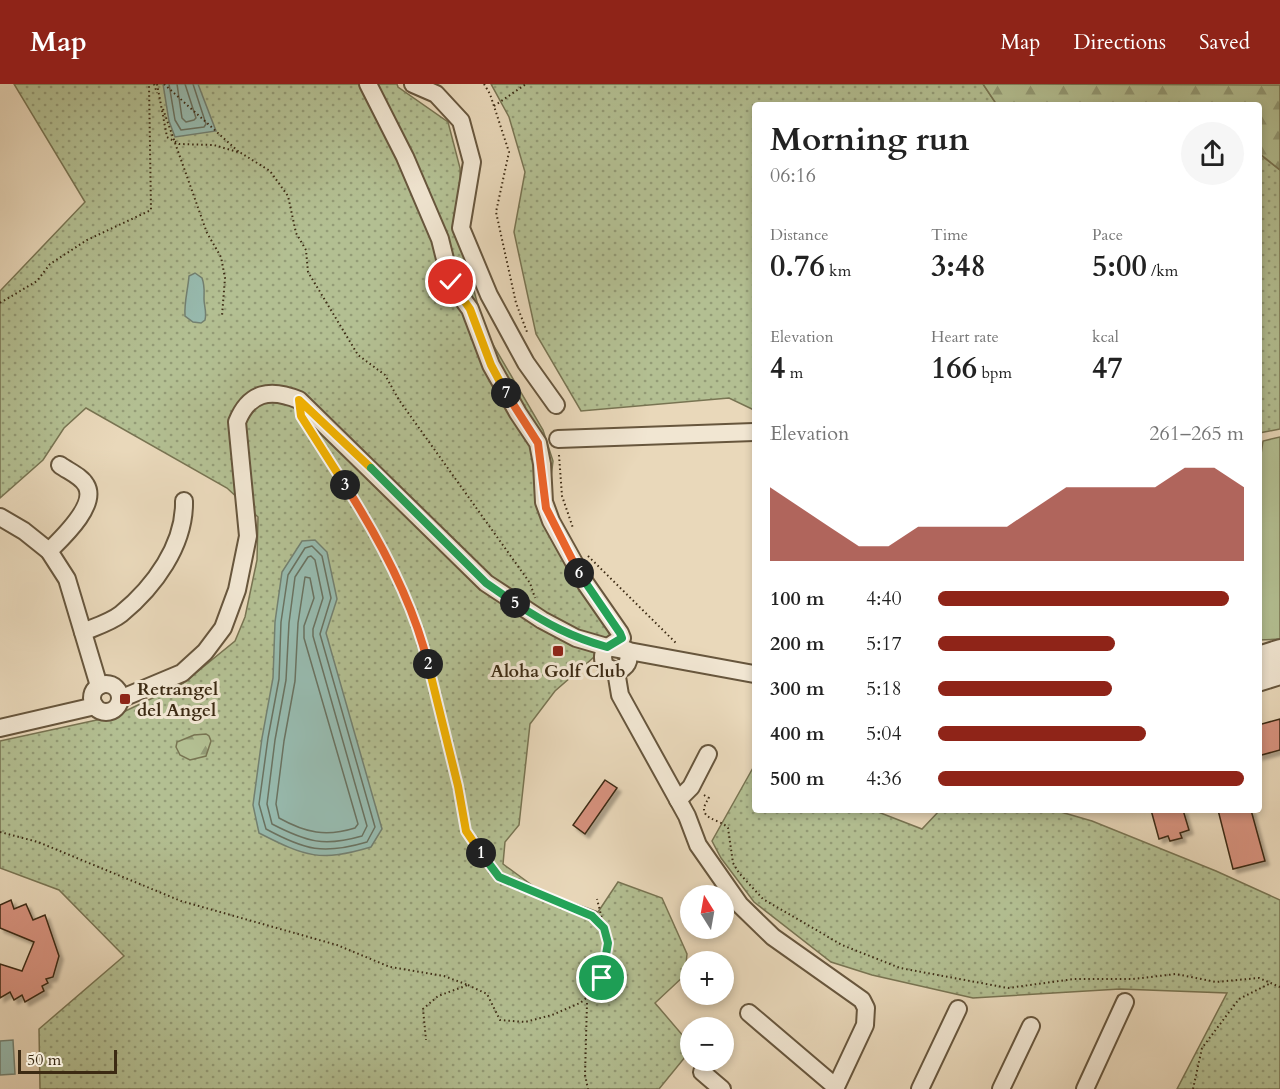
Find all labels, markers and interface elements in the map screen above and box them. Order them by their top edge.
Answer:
text: Map [30,23,87,61]
text: Map [1000,28,1040,57]
text: Directions [1073,28,1166,57]
text: Saved [1199,28,1250,57]
text: Morning run [770,117,970,162]
button: share [1181,122,1244,185]
text: 06:16 [770,162,816,189]
text: Distance [770,224,828,246]
text: Time [931,224,968,246]
text: Pace [1092,224,1123,246]
text: 0.76 [770,246,825,287]
text: 3:48 [931,246,986,287]
text: 5:00 [1092,246,1147,287]
pin [425,256,476,307]
text: km [825,260,851,282]
text: /km [1147,260,1178,282]
icon: check [434,265,467,298]
text: Elevation [770,326,834,348]
text: Heart rate [931,326,999,348]
text: kcal [1092,326,1119,348]
text: 4 [770,348,785,389]
text: 166 [931,348,977,389]
text: 47 [1092,348,1123,389]
text: m [785,362,803,384]
text: bpm [977,362,1012,384]
pin: 7 [491,378,521,408]
text: 7 [502,382,510,404]
text: Elevation [770,420,849,447]
text: 261–265 m [1149,420,1244,447]
pin: 3 [330,470,360,500]
text: 3 [341,474,349,496]
pin: 6 [564,558,594,588]
text: 6 [575,562,583,584]
text: 100 m [770,585,825,612]
text: 4:40 [866,585,902,612]
pin: 5 [500,588,530,618]
text: 5 [511,592,519,614]
text: 200 m [770,630,825,657]
text: 5:17 [866,630,902,657]
marker: Aloha Golf Club [551,644,565,658]
pin: 2 [413,649,443,679]
text: 2 [424,653,432,675]
place label: Aloha Golf Club [491,659,625,684]
text: 300 m [770,675,825,702]
text: 5:18 [866,675,902,702]
place label: Retrangel del Angel [137,677,218,723]
marker: Retrangel del Angel [118,692,132,706]
text: 400 m [770,720,825,747]
text: 5:04 [866,720,902,747]
text: 500 m [770,765,825,792]
text: 4:36 [866,765,902,792]
pin: 1 [466,838,496,868]
text: 1 [477,842,485,864]
north arrow [680,885,734,939]
map controls [680,885,734,1071]
button: + [680,951,734,1005]
pin [576,952,627,1003]
icon: arrive [585,961,618,994]
button: − [680,1017,734,1071]
scale bar [18,1047,117,1074]
text: 50 m [27,1049,61,1071]

